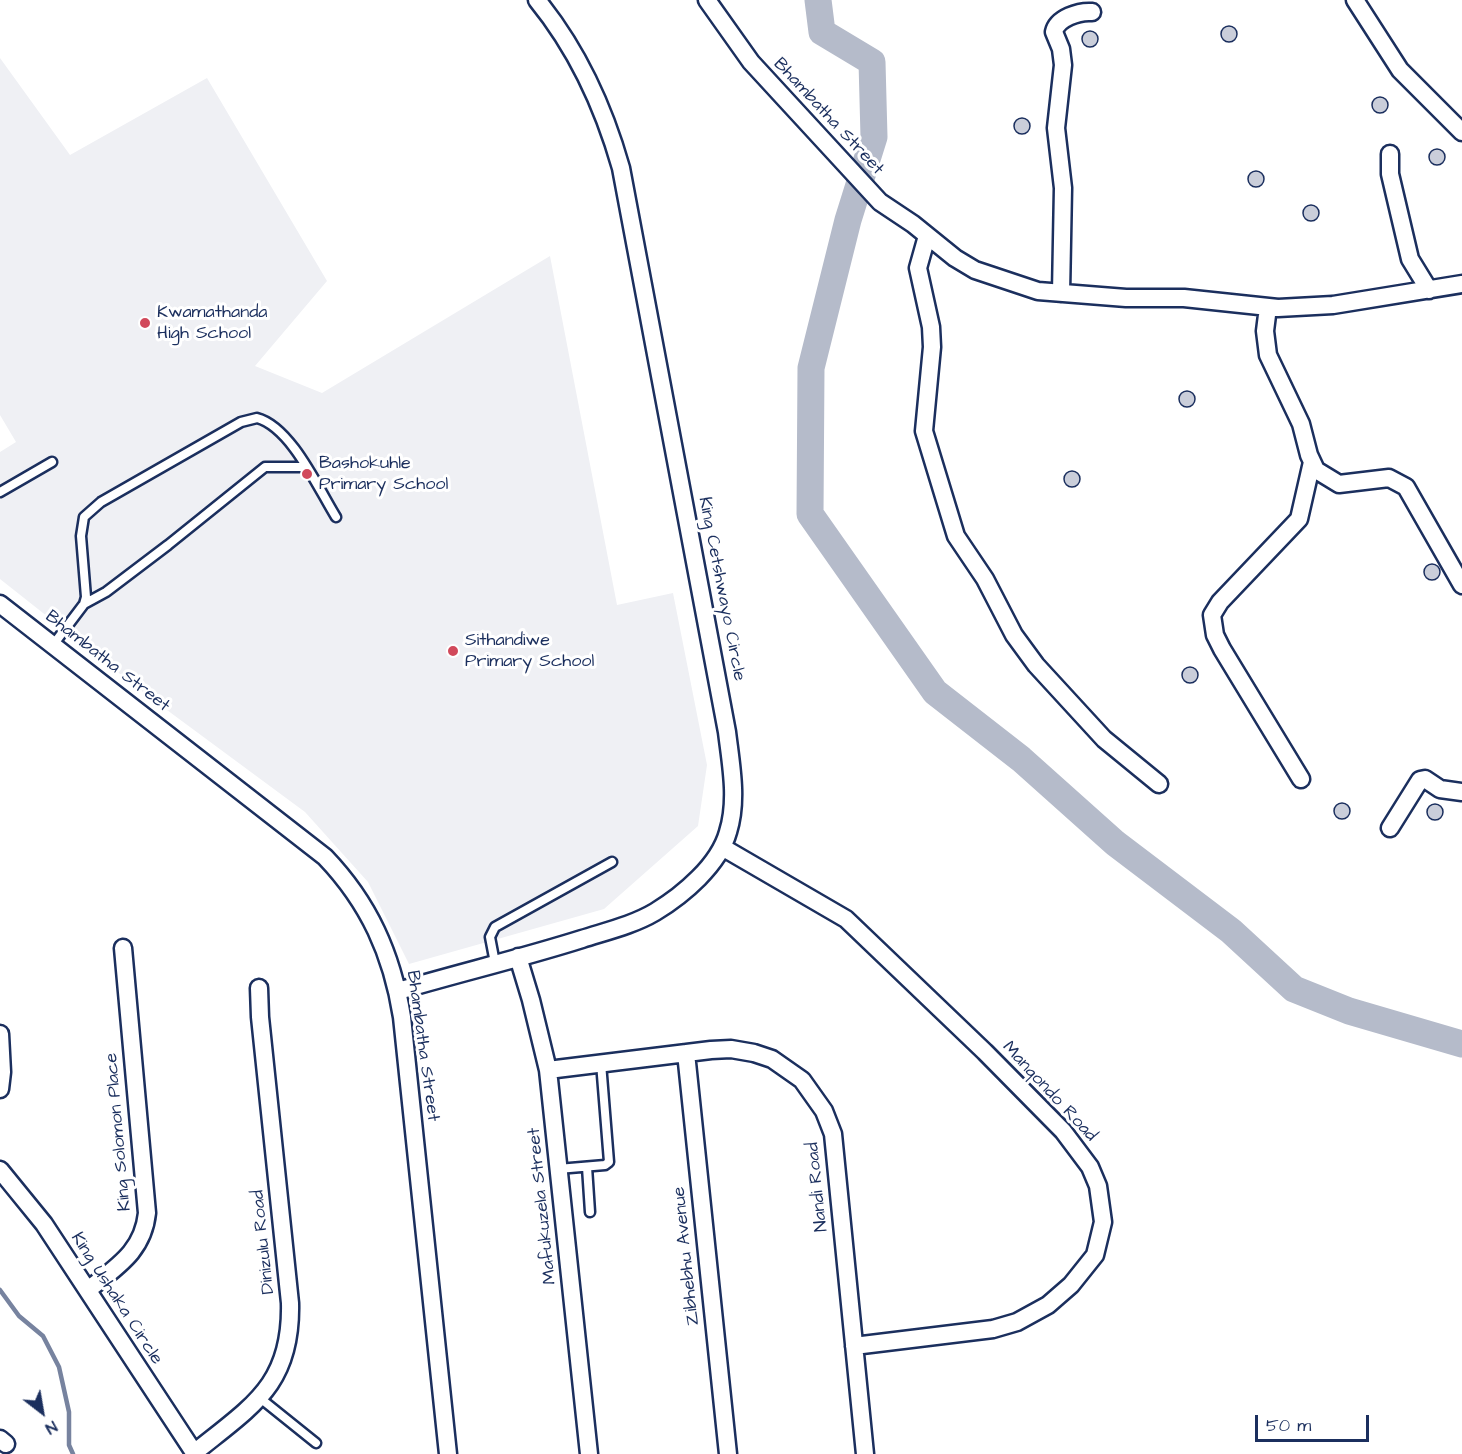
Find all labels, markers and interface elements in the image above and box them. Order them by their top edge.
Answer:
street label: Bhambatha Street [768,54,888,180]
place label: Kwamathanda High School [157,302,268,344]
marker: Kwamathanda High School [138,316,152,330]
place label: Bashokuhle Primary School [319,453,448,496]
marker: Bashokuhle Primary School [300,467,314,481]
street label: King Cetshwayo Circle [693,495,749,683]
street label: Bhambatha Street [40,607,174,717]
place label: Sithandiwe Primary School [465,630,594,672]
marker: Sithandiwe Primary School [446,644,460,658]
street label: Bhambatha Street [401,969,443,1123]
street label: Manqondo Road [997,1037,1101,1147]
street label: King Solomon Place [101,1052,137,1212]
street label: Mafukuzela Street [524,1127,562,1285]
street label: Nandi Road [803,1141,833,1233]
street label: Zibhebhu Avenue [669,1186,705,1326]
street label: Dinizulu Road [248,1189,280,1295]
street label: King Ushaka Circle [65,1229,167,1369]
north arrow [12,1382,72,1442]
scale bar [1258,1403,1372,1441]
text: 50 m [1266,1413,1311,1438]
text: N [41,1415,61,1439]

